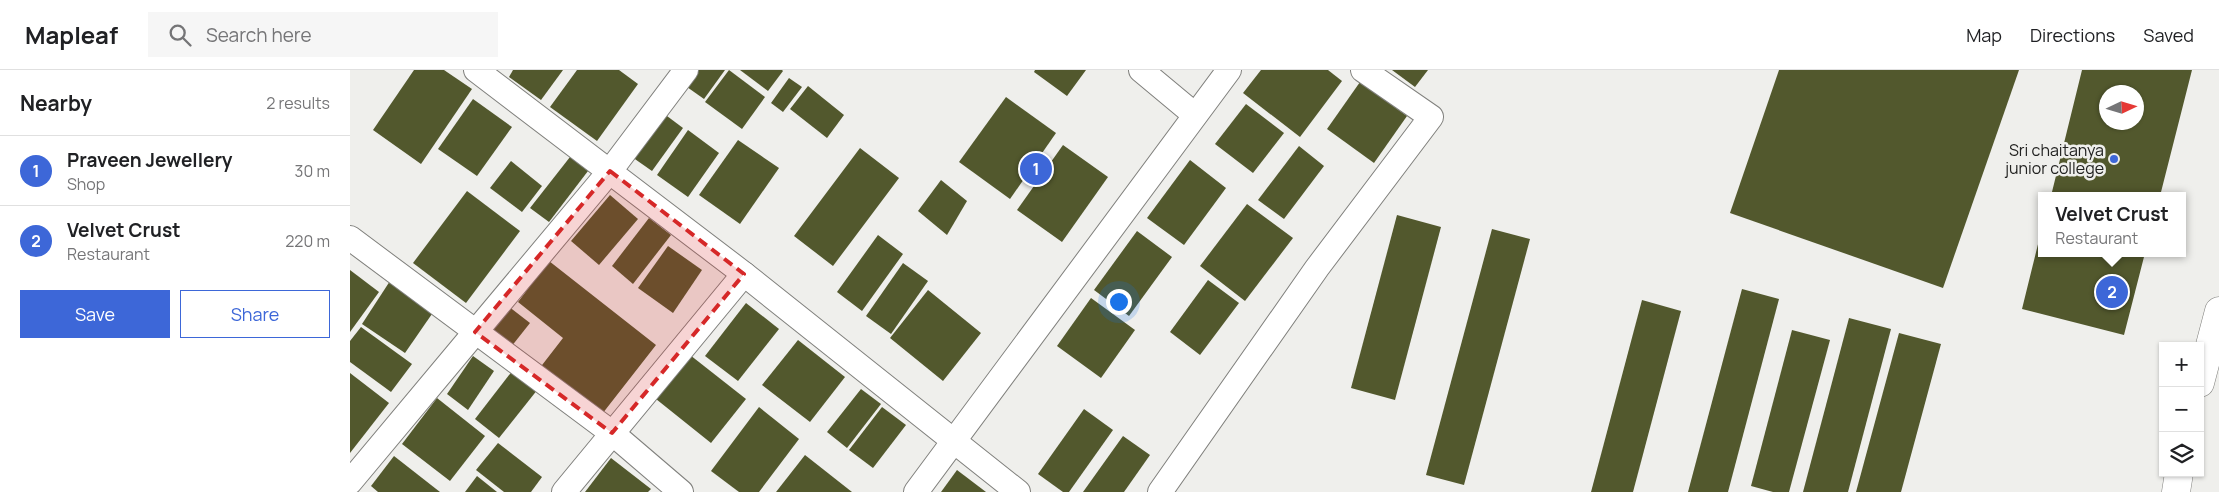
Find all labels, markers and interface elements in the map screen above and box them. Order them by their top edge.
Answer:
search box [148,12,498,57]
text: Mapleaf [25,18,118,51]
icon: search [166,21,194,49]
text: Search here [206,22,312,48]
text: Map [1966,23,2002,47]
text: Directions [2030,23,2115,47]
text: Saved [2143,23,2194,47]
north arrow [2099,85,2144,130]
text: Nearby [20,89,92,117]
text: 2 results [266,92,330,114]
place label: Sri chaitanya junior college [2004,139,2104,179]
text: Praveen Jewellery [67,147,232,173]
pin: 1 [1020,150,1052,188]
marker: Sri chaitanya junior college [2108,153,2120,165]
text: 1 [32,160,40,182]
text: 30 m [295,160,330,182]
text: Shop [67,173,105,195]
popup [2038,192,2186,257]
text: Velvet Crust [2055,201,2169,227]
text: Velvet Crust [67,217,180,243]
text: Restaurant [2055,227,2138,249]
text: 2 [31,230,41,252]
text: 220 m [285,230,330,252]
text: Restaurant [67,243,150,265]
pin: 2 [2096,273,2128,311]
your location [1106,289,1132,315]
button: Save [20,290,170,338]
button: Share [180,290,330,338]
map controls [2159,342,2204,477]
button: + [2159,342,2204,387]
button: − [2159,387,2204,432]
button: layers [2159,432,2204,477]

